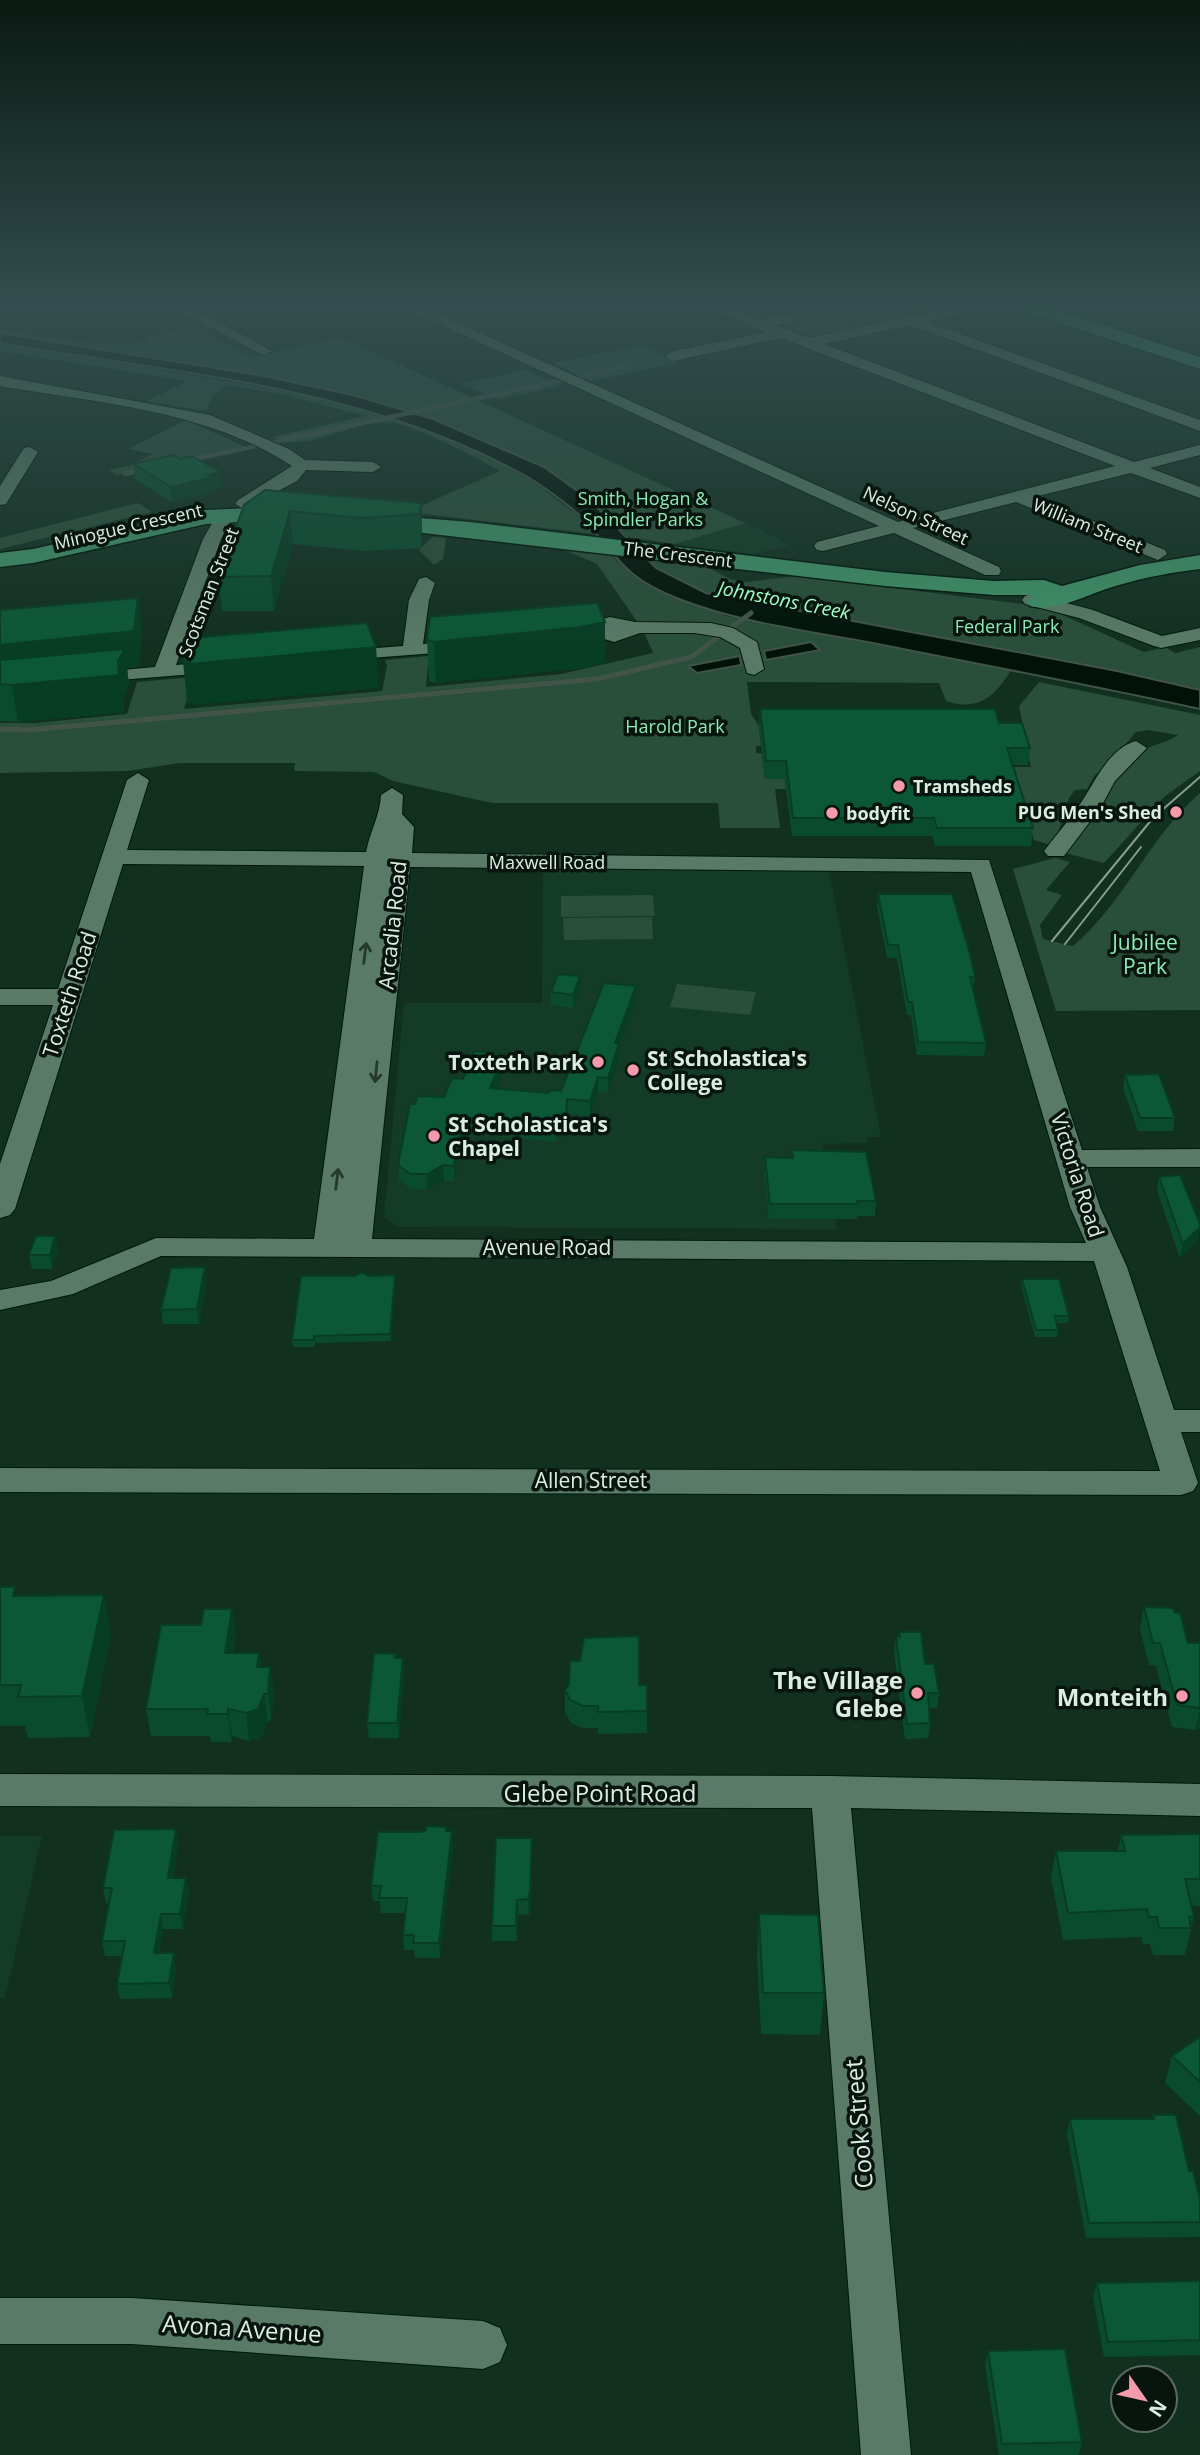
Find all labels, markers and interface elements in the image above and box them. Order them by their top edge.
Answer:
street label: Nelson Street [859,480,973,550]
park label: Smith, Hogan & Spindler Parks [578,486,709,531]
street label: William Street [1030,492,1146,558]
street label: Minogue Crescent [51,497,205,555]
street label: Scotsman Street [172,524,244,660]
street label: The Crescent [622,535,734,573]
water label: Johnstons Creek [713,574,853,626]
park label: Federal Park [955,614,1060,638]
park label: Harold Park [625,714,725,738]
place label: Tramsheds [913,774,1012,798]
marker: Tramsheds [891,778,907,794]
place label: PUG Men's Shed [1018,800,1162,824]
place label: bodyfit [846,801,911,825]
marker: PUG Men's Shed [1168,804,1184,820]
marker: bodyfit [824,805,840,821]
street label: Maxwell Road [489,850,605,874]
street label: Arcadia Road [371,859,413,991]
street label: Toxteth Road [36,928,102,1060]
park label: Jubilee Park [1110,928,1178,980]
one-way arrow [358,942,371,965]
place label: St Scholastica's College [647,1044,807,1096]
place label: Toxteth Park [448,1048,585,1076]
marker: Toxteth Park [590,1054,606,1070]
one-way arrow [369,1061,382,1083]
marker: St Scholastica's College [625,1062,641,1078]
street label: Victoria Road [1045,1109,1111,1241]
place label: St Scholastica's Chapel [448,1110,608,1162]
marker: St Scholastica's Chapel [426,1128,442,1144]
one-way arrow [330,1168,343,1191]
street label: Avenue Road [483,1233,611,1261]
street label: Allen Street [535,1466,647,1494]
place label: The Village Glebe [773,1663,903,1724]
place label: Monteith [1057,1680,1168,1713]
marker: The Village Glebe [909,1685,925,1701]
marker: Monteith [1174,1688,1190,1704]
street label: Glebe Point Road [503,1776,697,1809]
street label: Cook Street [836,2058,880,2190]
street label: Avona Avenue [161,2306,323,2350]
north arrow [1109,2364,1179,2434]
text: N [1143,2395,1173,2422]

